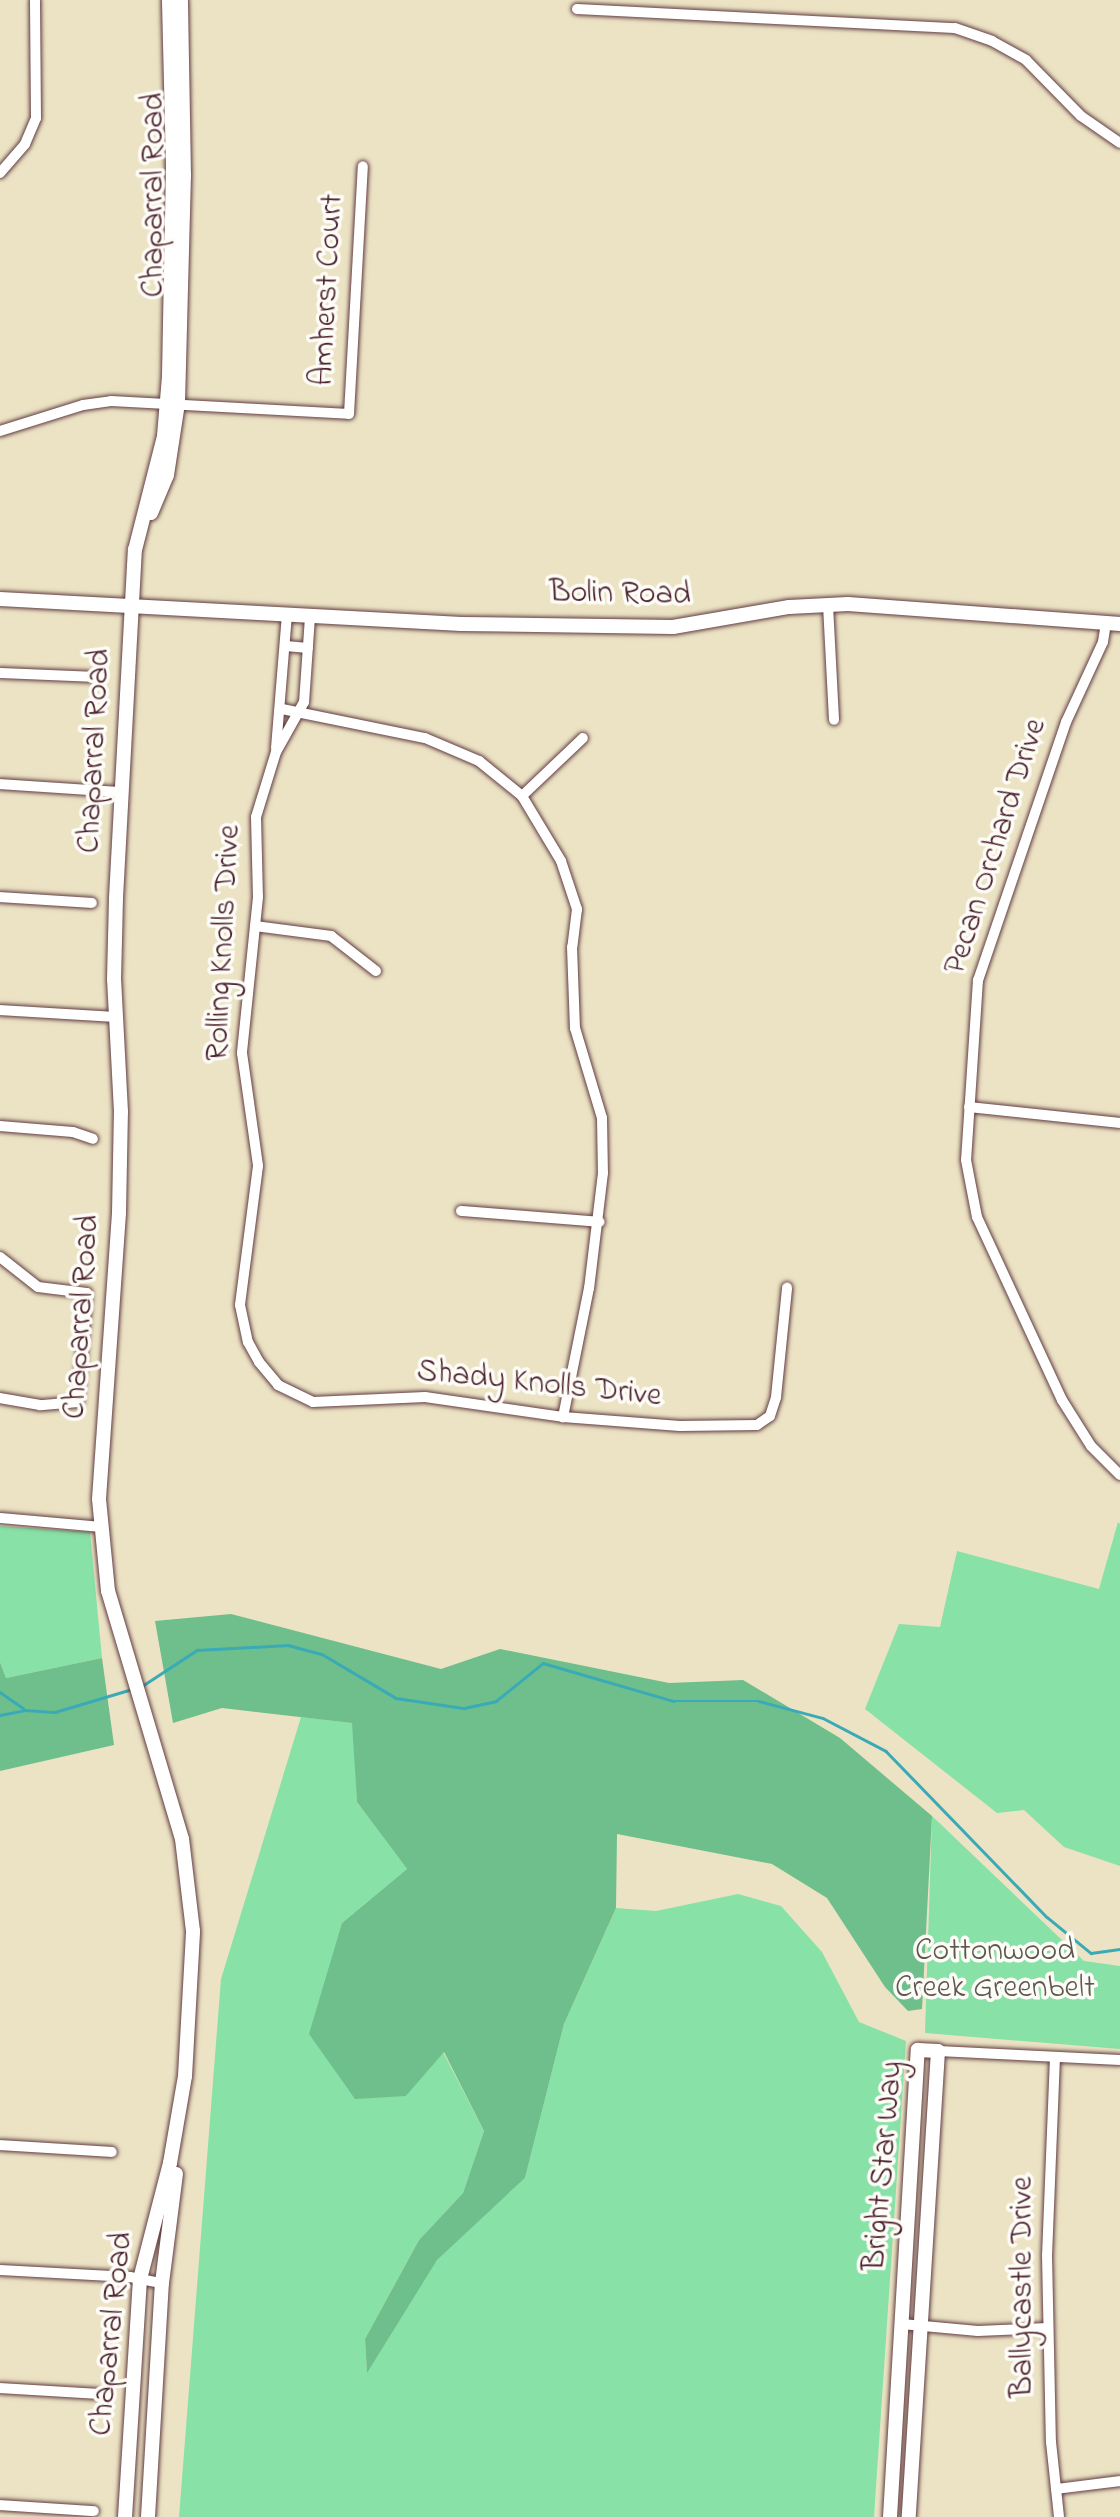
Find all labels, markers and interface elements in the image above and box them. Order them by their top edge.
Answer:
street label: Chaparral Road [136,93,174,297]
street label: Amherst Court [305,193,353,387]
street label: Bolin Road [549,575,691,615]
street label: Chaparral Road [71,648,121,854]
street label: Pecan Orchard Drive [938,714,1056,980]
street label: Rolling Knolls Drive [200,824,250,1062]
street label: Chaparral Road [57,1213,109,1421]
street label: Shady Knolls Drive [415,1353,663,1417]
park label: Cottonwood Creek Greenbelt [895,1934,1095,2009]
street label: Bright Star Way [857,2059,913,2273]
street label: Ballycastle Drive [1005,2176,1043,2398]
street label: Chaparral Road [83,2230,143,2438]

